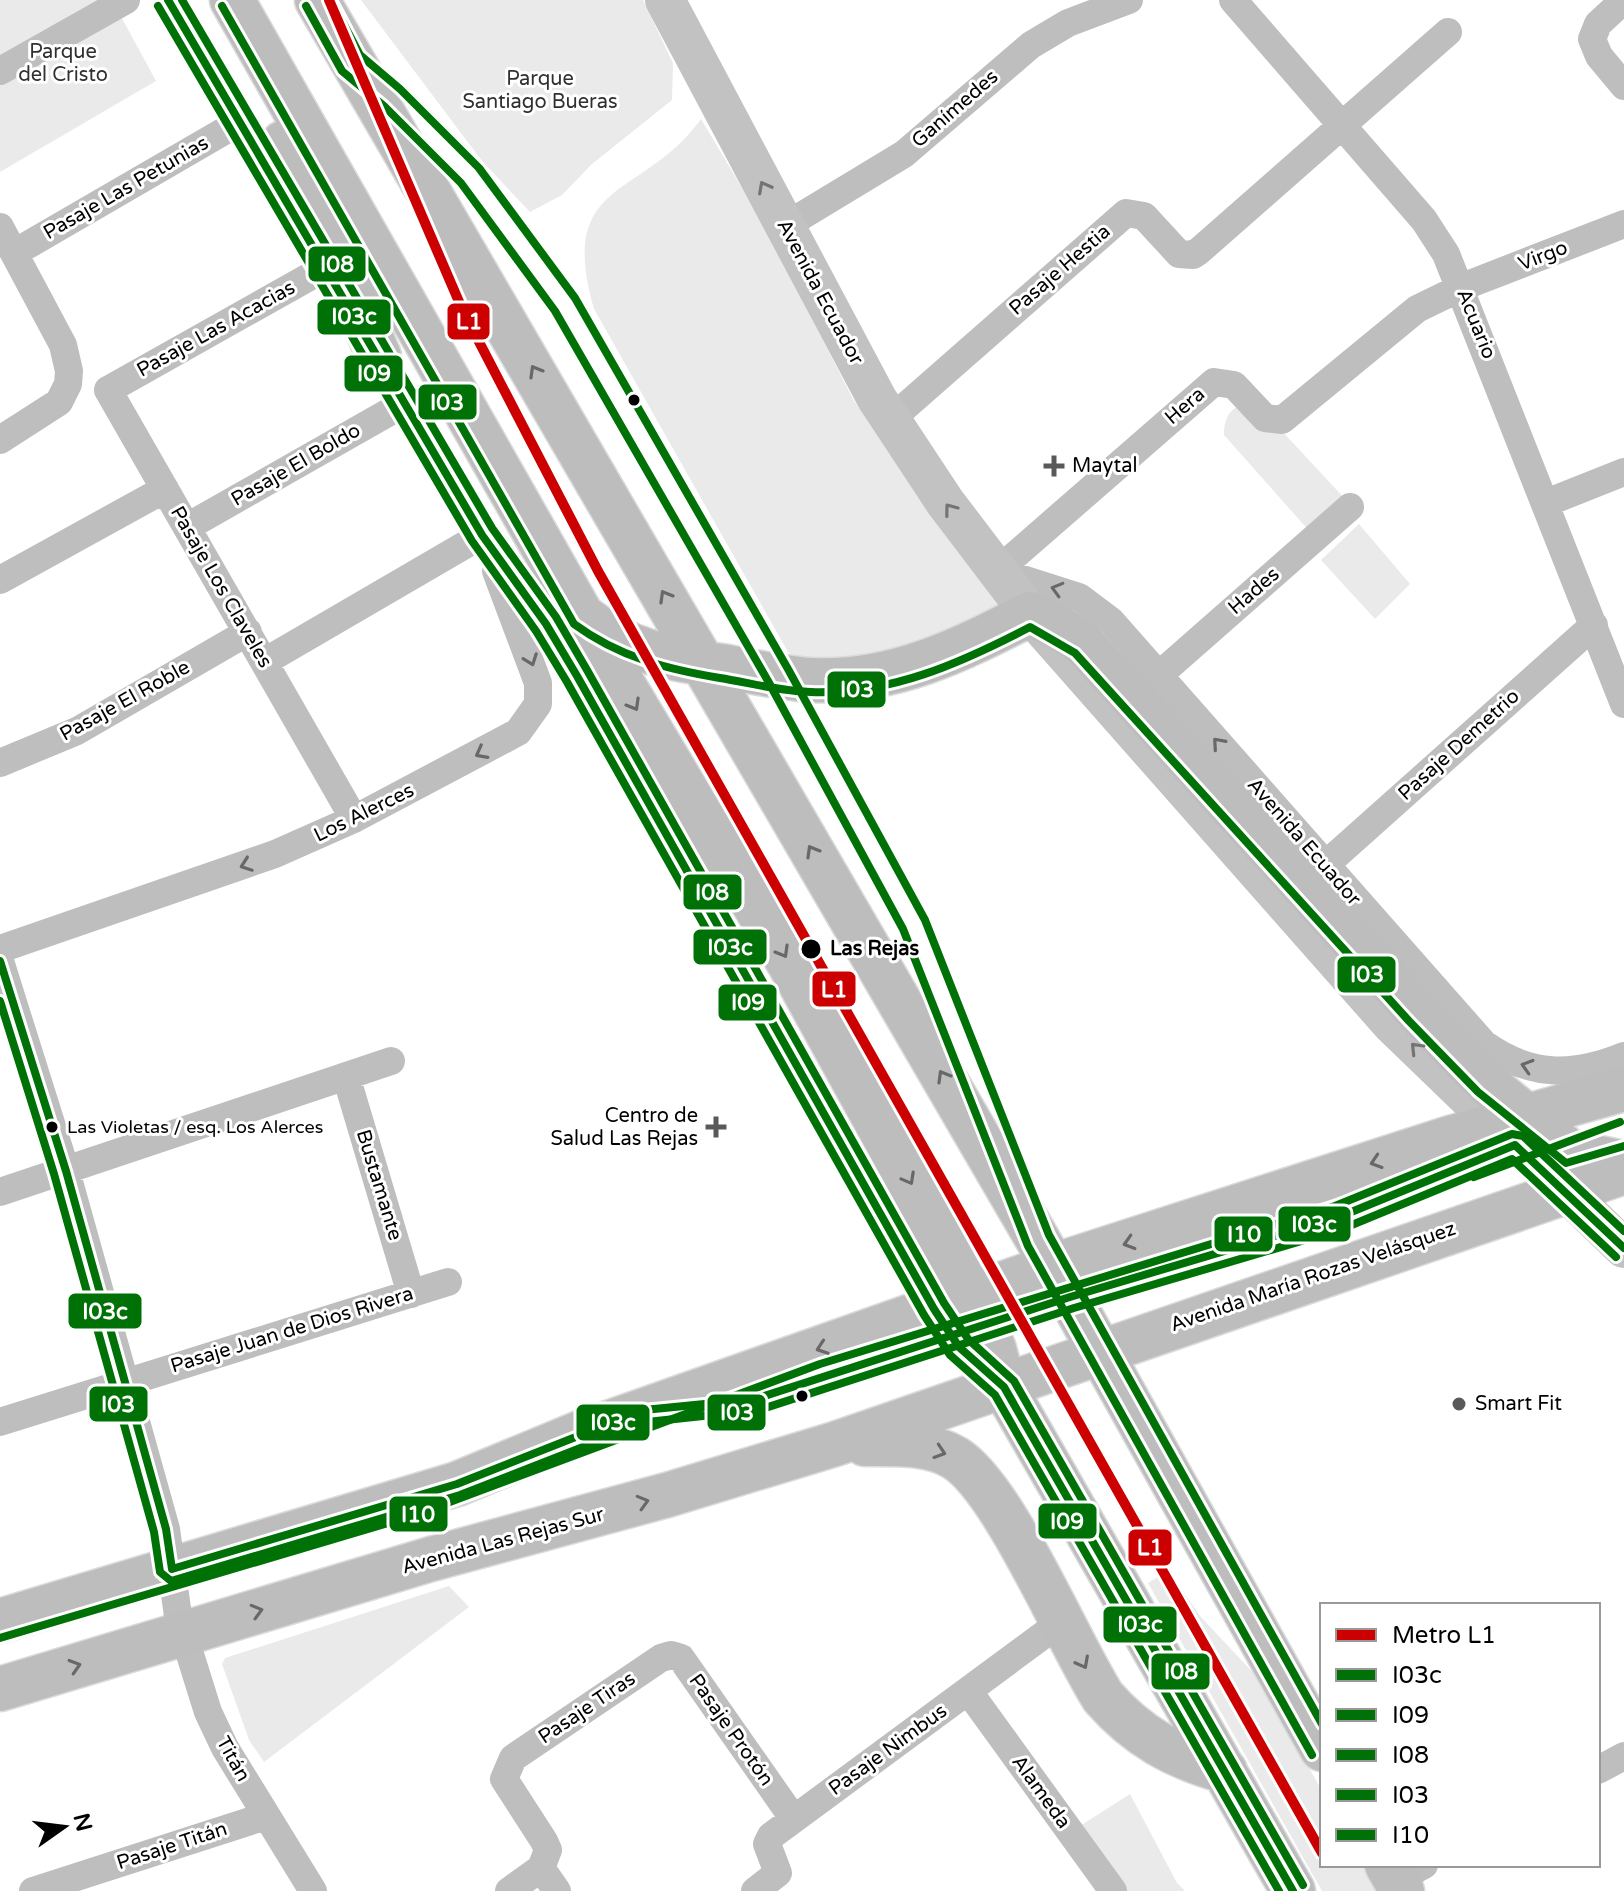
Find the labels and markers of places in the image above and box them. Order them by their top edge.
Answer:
unlabelled marker [626,392,642,408]
place label: Maytal [1072,454,1137,478]
marker: Maytal [1043,455,1065,477]
marker: Las Rejas [799,937,823,961]
place label: Las Rejas [830,937,919,961]
place label: Centro de Salud Las Rejas [550,1104,698,1151]
place label: Las Violetas / esq. Los Alerces [67,1116,323,1138]
marker: Centro de Salud Las Rejas [705,1116,727,1138]
marker: Las Violetas / esq. Los Alerces [44,1119,60,1135]
unlabelled marker [794,1388,810,1404]
place label: Smart Fit [1475,1392,1562,1416]
marker: Smart Fit [1450,1395,1468,1413]

